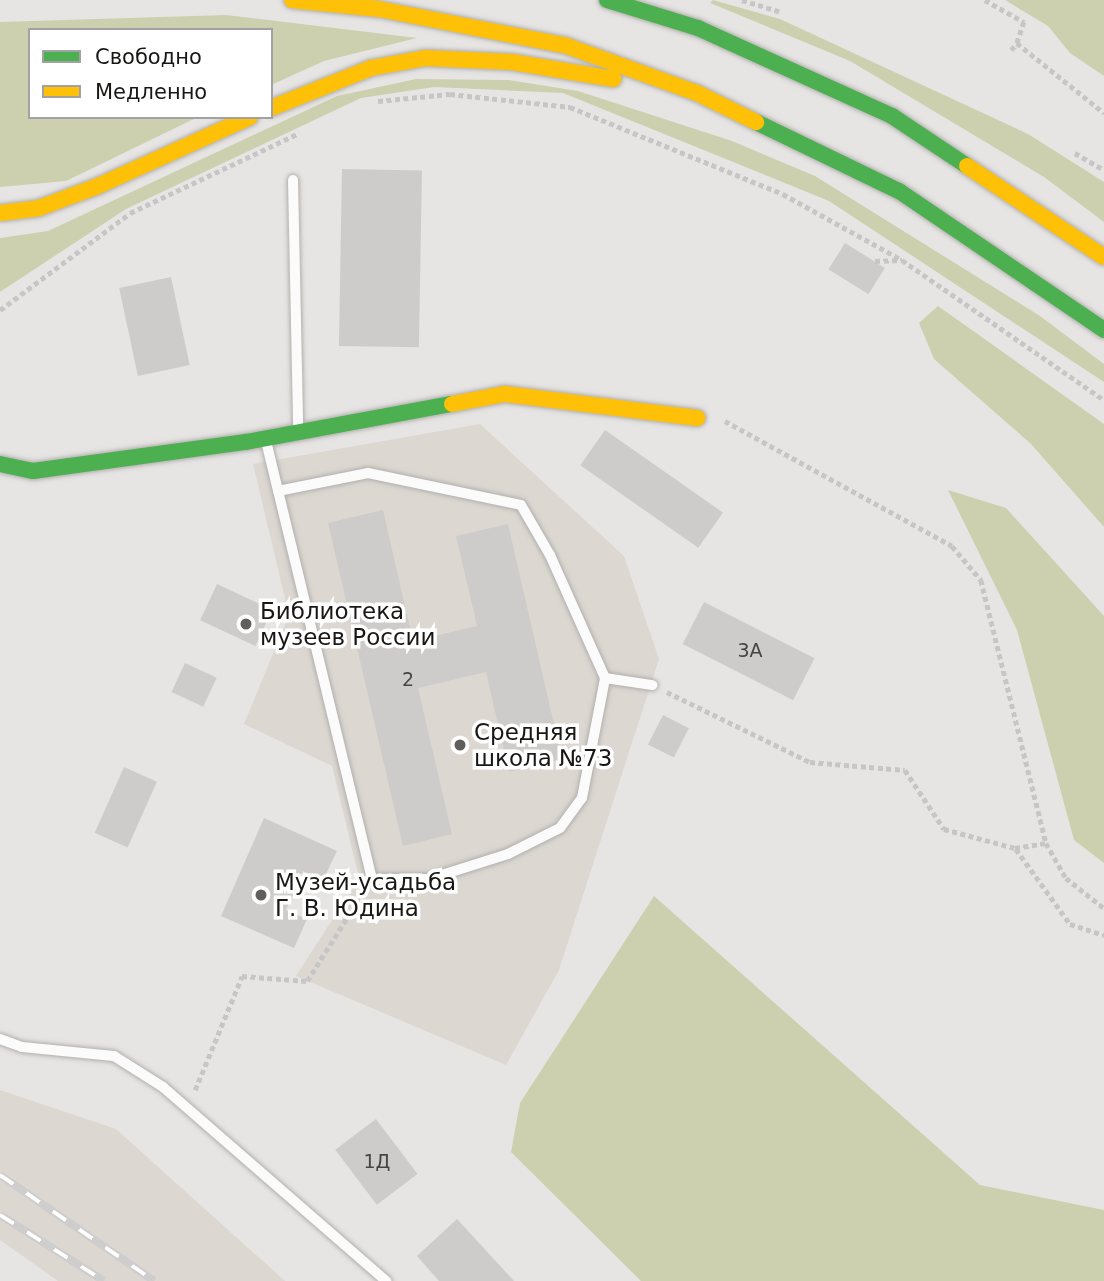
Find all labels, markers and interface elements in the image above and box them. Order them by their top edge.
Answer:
legend [28,28,273,119]
text: Свободно [95,45,202,69]
text: Медленно [95,80,207,104]
place label: Библиотека музеев России [260,597,435,651]
marker: Библиотека музеев России [238,616,254,632]
house number: 3А [737,640,763,662]
house number: 2 [402,669,414,691]
place label: Средняя школа №73 [474,718,612,772]
marker: Средняя школа №73 [452,737,468,753]
place label: Музей-усадьба Г. В. Юдина [275,868,456,922]
marker: Музей-усадьба Г. В. Юдина [253,887,269,903]
house number: 1Д [364,1151,390,1173]

